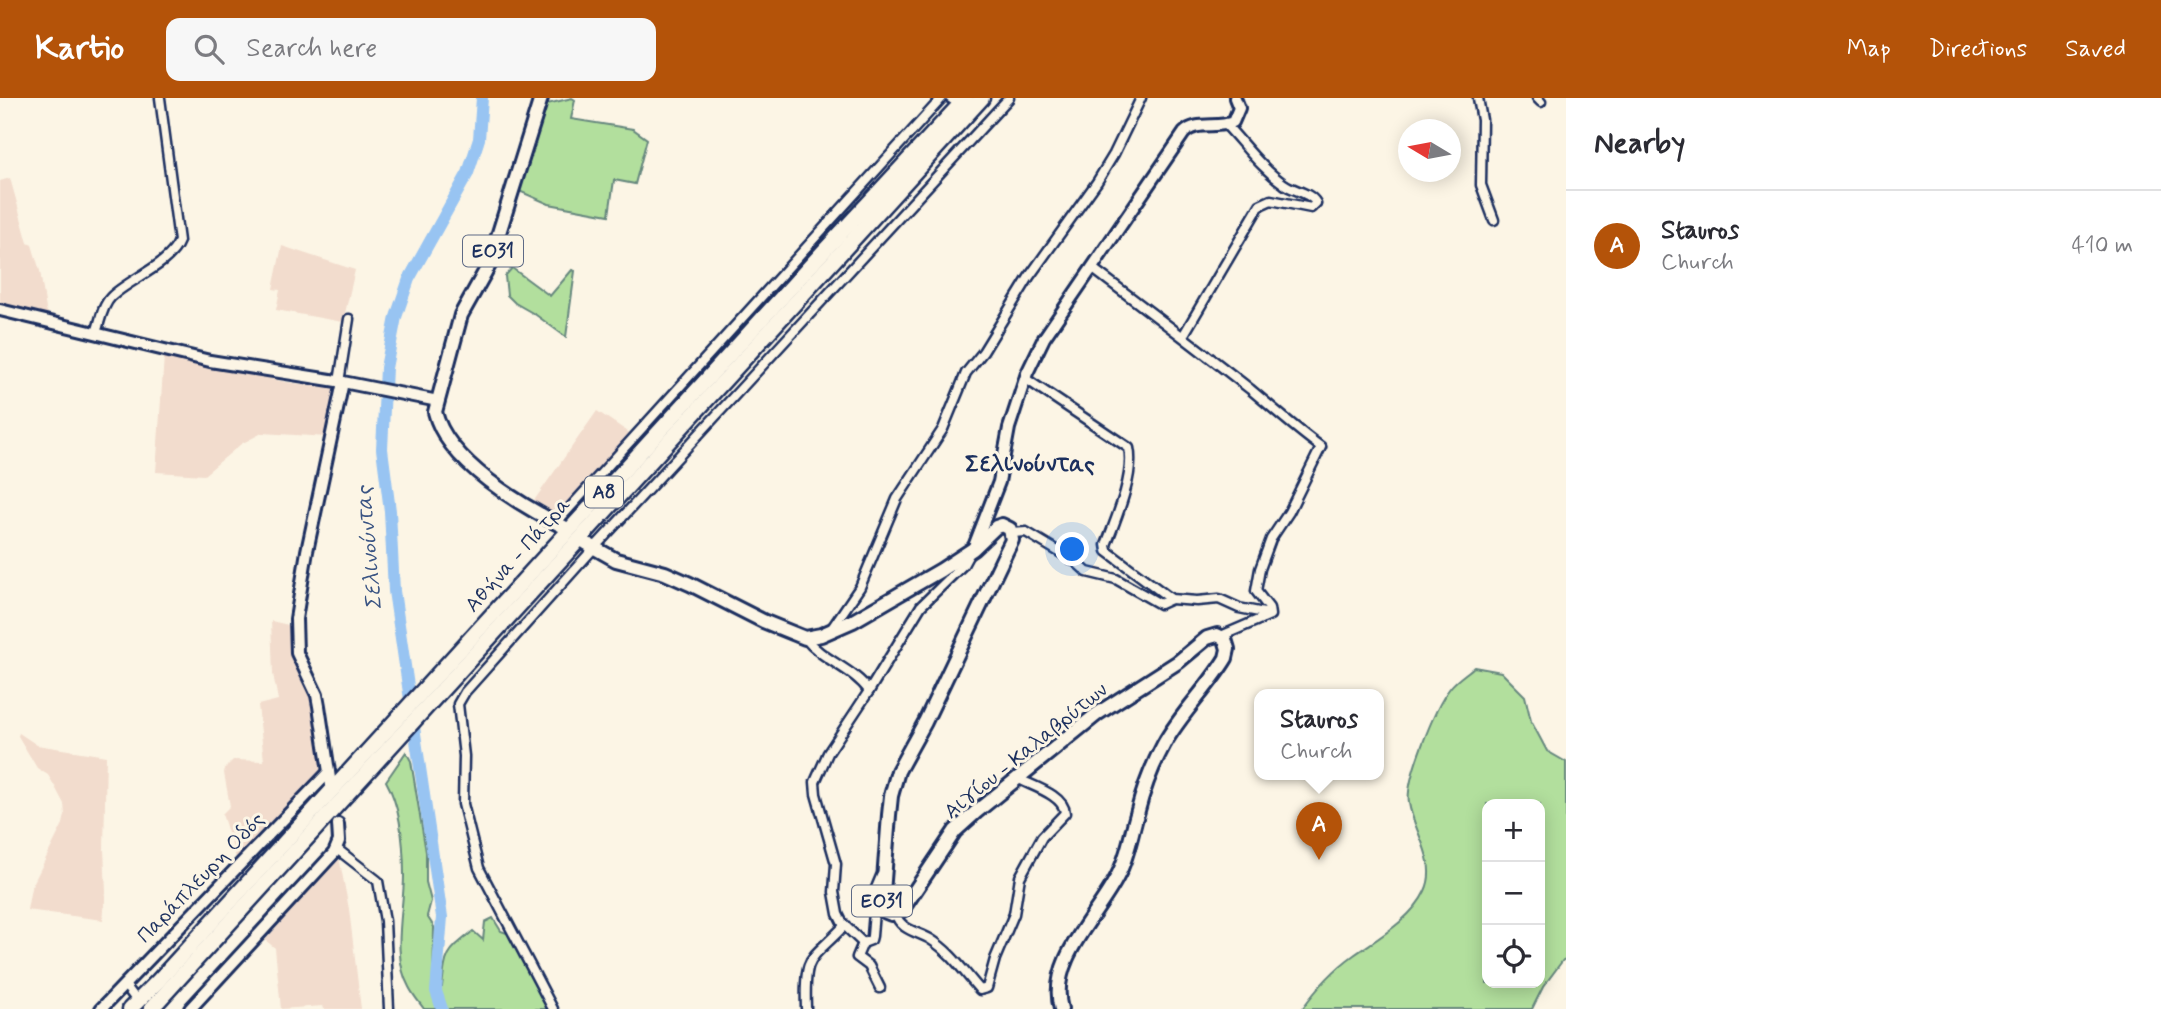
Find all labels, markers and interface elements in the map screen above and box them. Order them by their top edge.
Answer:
search box [166,18,656,81]
text: Kartio [35,27,124,71]
icon: search [190,30,228,68]
text: Search here [246,32,377,66]
text: Map [1847,34,1891,65]
text: Directions [1929,34,2027,65]
text: Saved [2065,34,2126,65]
north arrow [1398,119,1461,182]
text: Nearby [1594,124,1685,163]
text: Stauros [1661,214,1739,248]
text: A [1609,231,1625,261]
text: 410 m [2071,231,2133,261]
road number: ΕΟ31 [463,236,523,266]
text: Church [1661,248,1734,278]
district label: Σελινούντας [965,449,1095,480]
road number: Α8 [585,476,623,508]
water label: Σελινούντας [349,483,390,611]
street label: Αθήνα - Πάτρα [459,491,577,619]
your location [1055,532,1089,566]
street label: Αιγίου - Καλαβρύτων [938,676,1114,826]
popup [1254,689,1384,780]
text: Stauros [1280,703,1358,737]
text: Church [1280,737,1353,767]
map controls [1482,799,1545,988]
button: + [1482,799,1545,862]
pin: A [1296,802,1342,860]
street label: Παράπλευρη Οδός [131,806,271,950]
button: − [1482,862,1545,925]
road number: ΕΟ31 [852,886,912,916]
button: locate [1482,925,1545,988]

